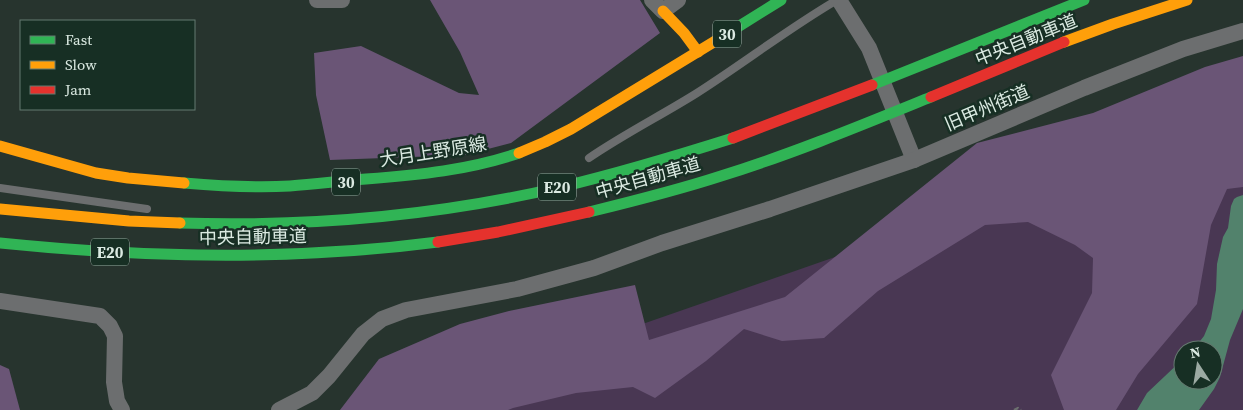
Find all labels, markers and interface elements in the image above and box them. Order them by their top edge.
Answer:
street label: 中央自動車道 [971,8,1081,71]
legend [20,20,195,110]
road number: 30 [713,20,741,48]
text: Fast [65,29,92,50]
text: Slow [65,54,97,75]
street label: 旧甲州街道 [940,78,1033,137]
text: Jam [64,79,92,100]
street label: 大月上野原線 [378,131,488,172]
street label: 中央自動車道 [593,151,703,204]
road number: 30 [332,168,360,196]
road number: E20 [538,173,576,200]
street label: 中央自動車道 [199,223,307,250]
road number: E20 [91,238,129,266]
north arrow [1173,340,1223,390]
text: N [1188,341,1202,363]

